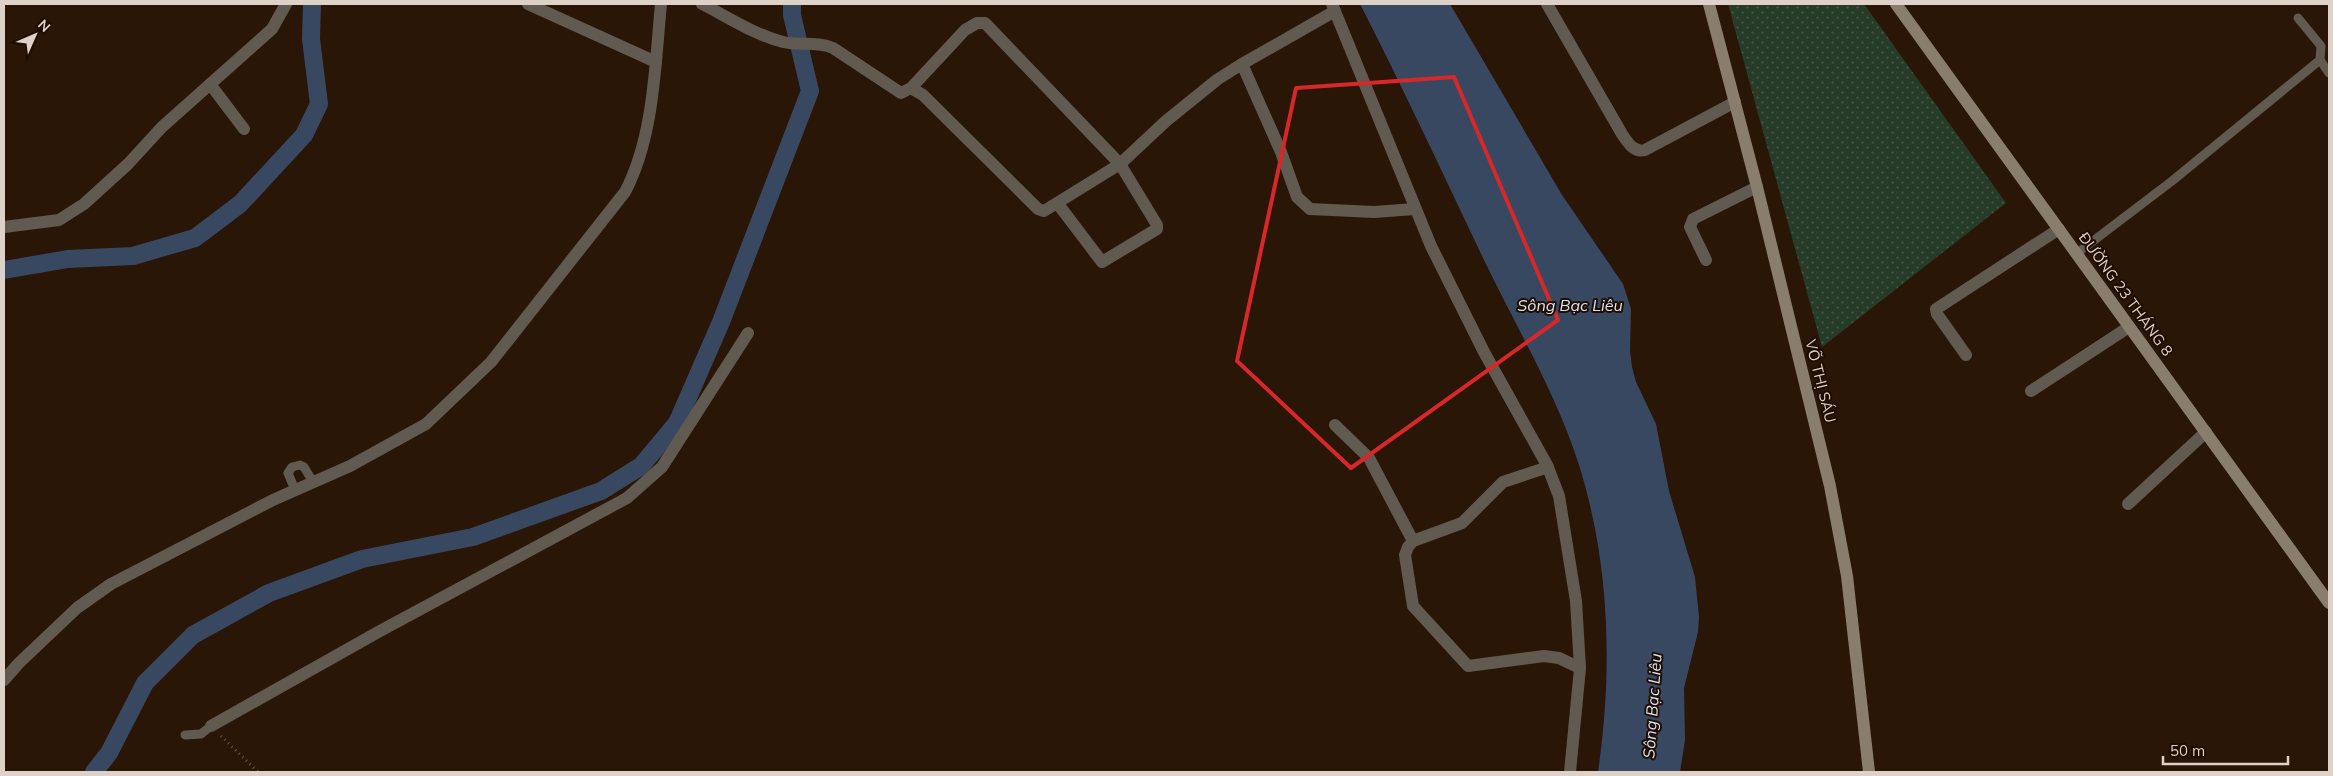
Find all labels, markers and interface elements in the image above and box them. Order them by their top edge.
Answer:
north arrow [10,10,60,60]
text: N [34,16,54,36]
street label: ĐƯỜNG 23 THÁNG 8 [2075,228,2177,360]
water label: Sông Bạc Liêu [1517,295,1623,315]
street label: VÕ THỊ SÁU [1801,337,1841,425]
water label: Sông Bạc Liêu [1638,653,1666,759]
scale bar [2163,734,2288,766]
text: 50 m [2170,741,2205,760]

